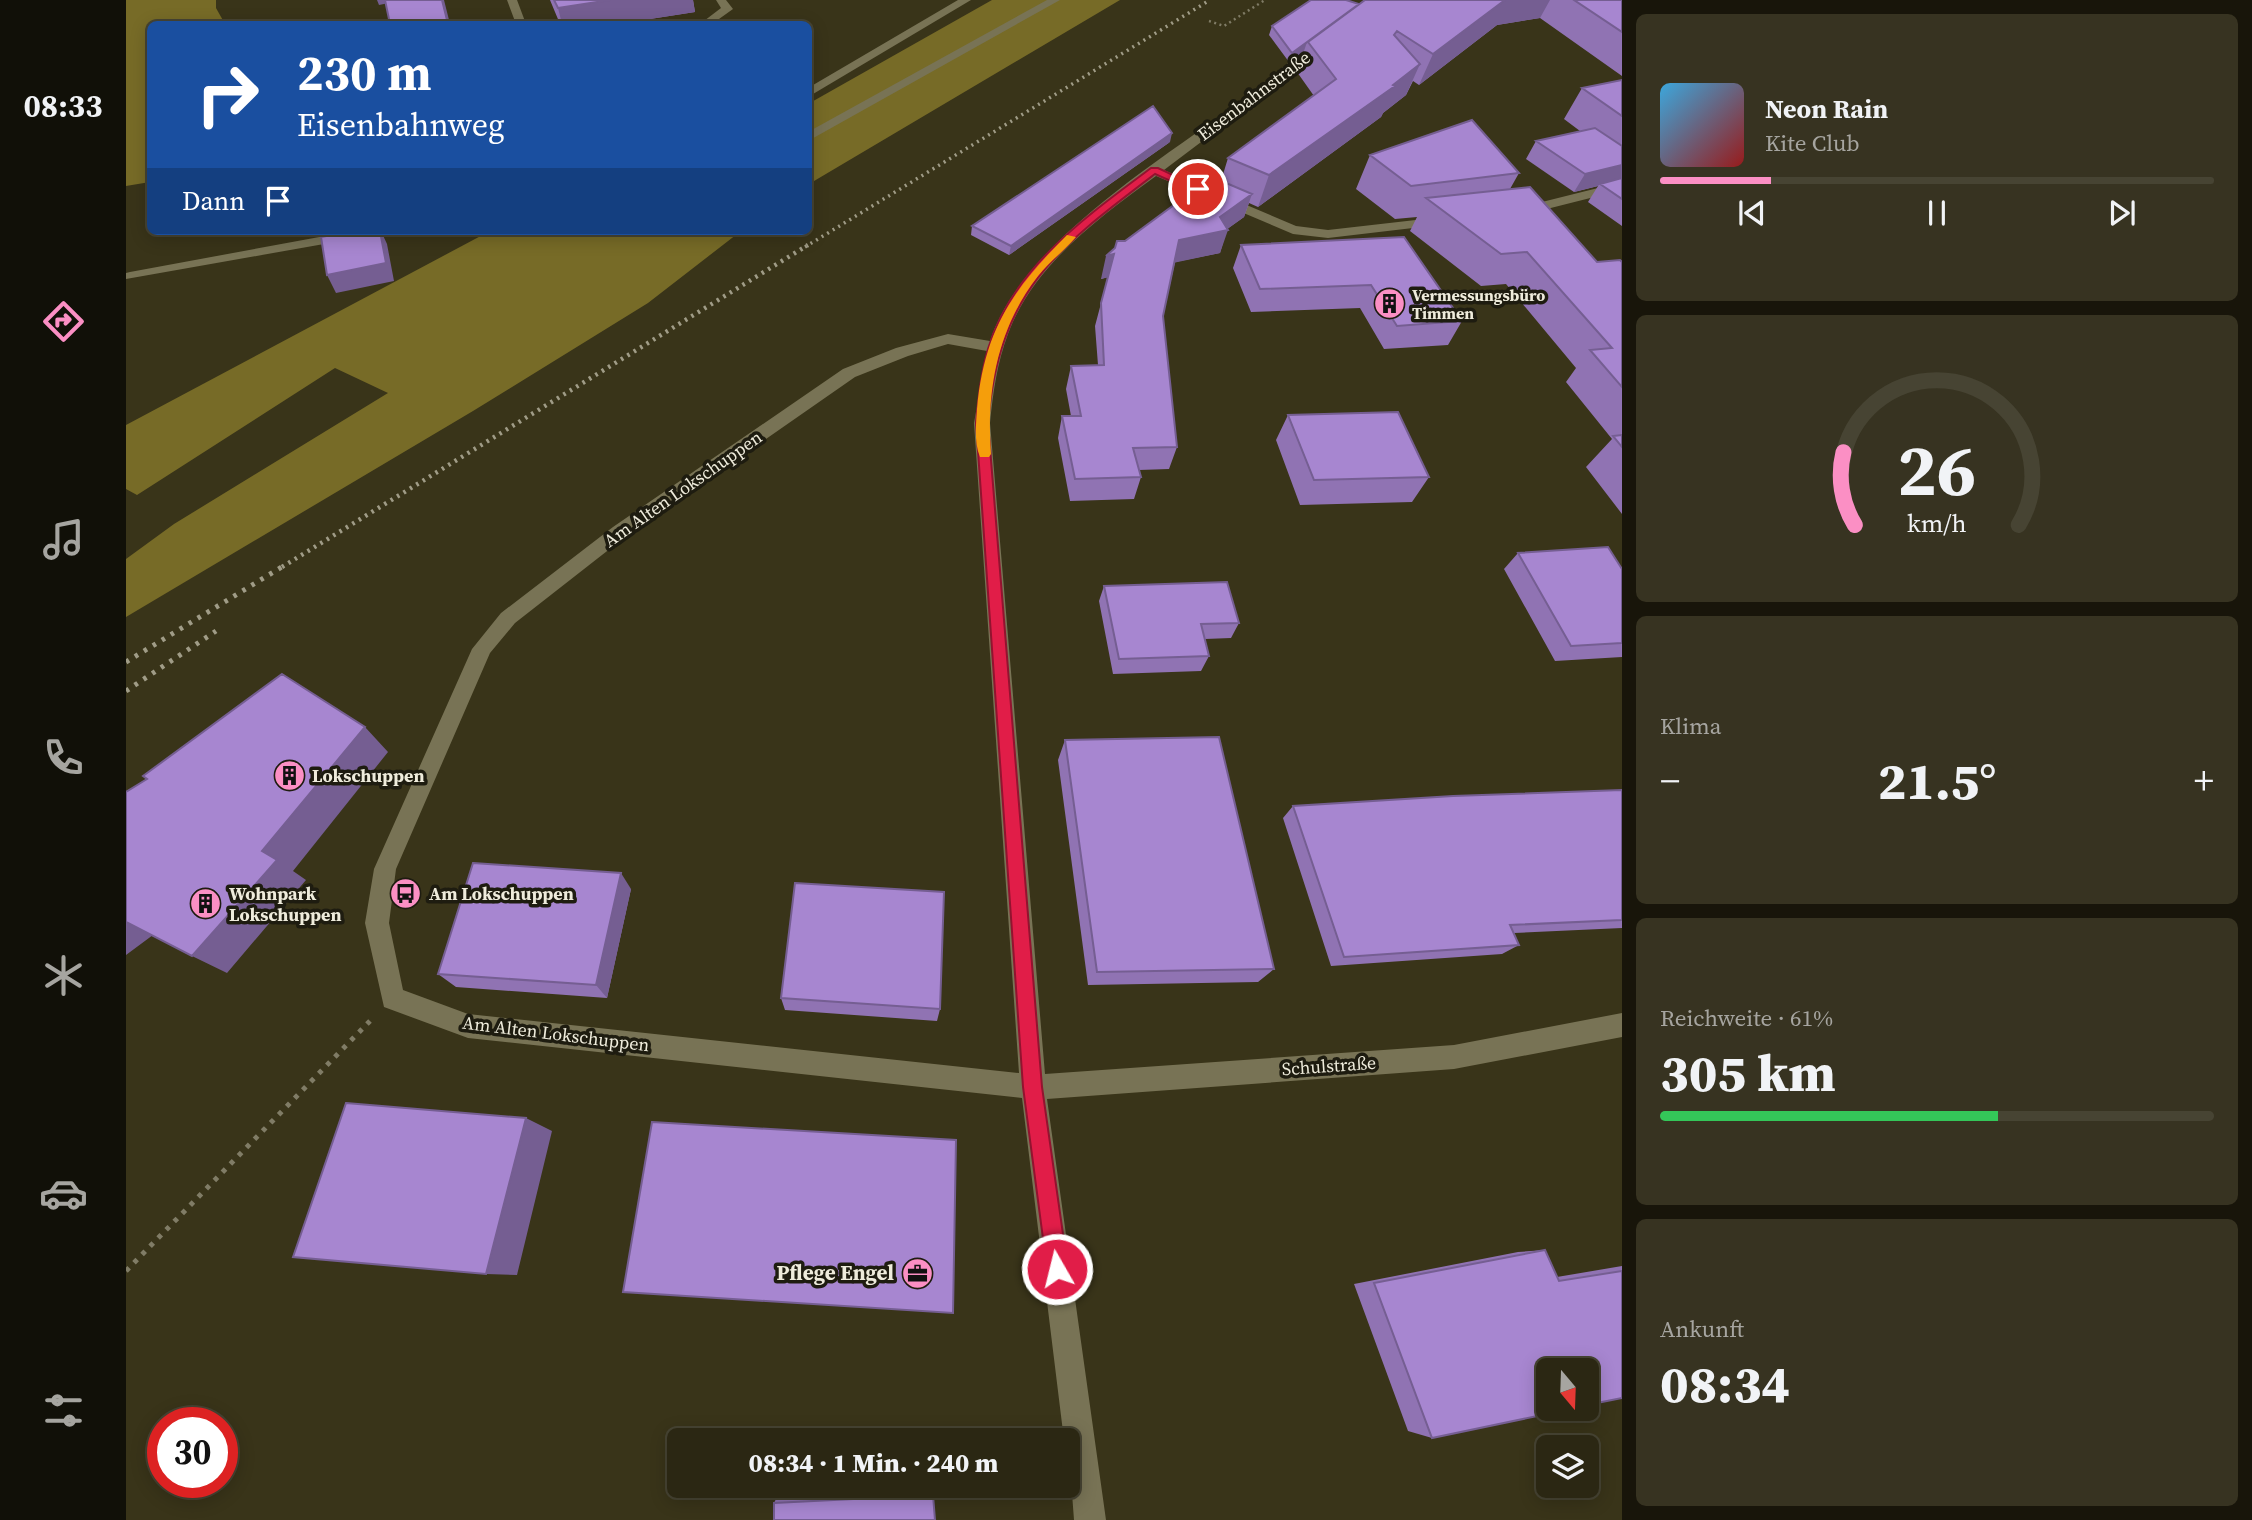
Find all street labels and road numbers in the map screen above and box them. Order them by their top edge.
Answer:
street label: Eisenbahnstraße [1192,45,1315,146]
street label: Am Alten Lokschuppen [598,424,767,553]
street label: Am Alten Lokschuppen [461,1010,651,1057]
street label: Schulstraße [1281,1050,1377,1081]

